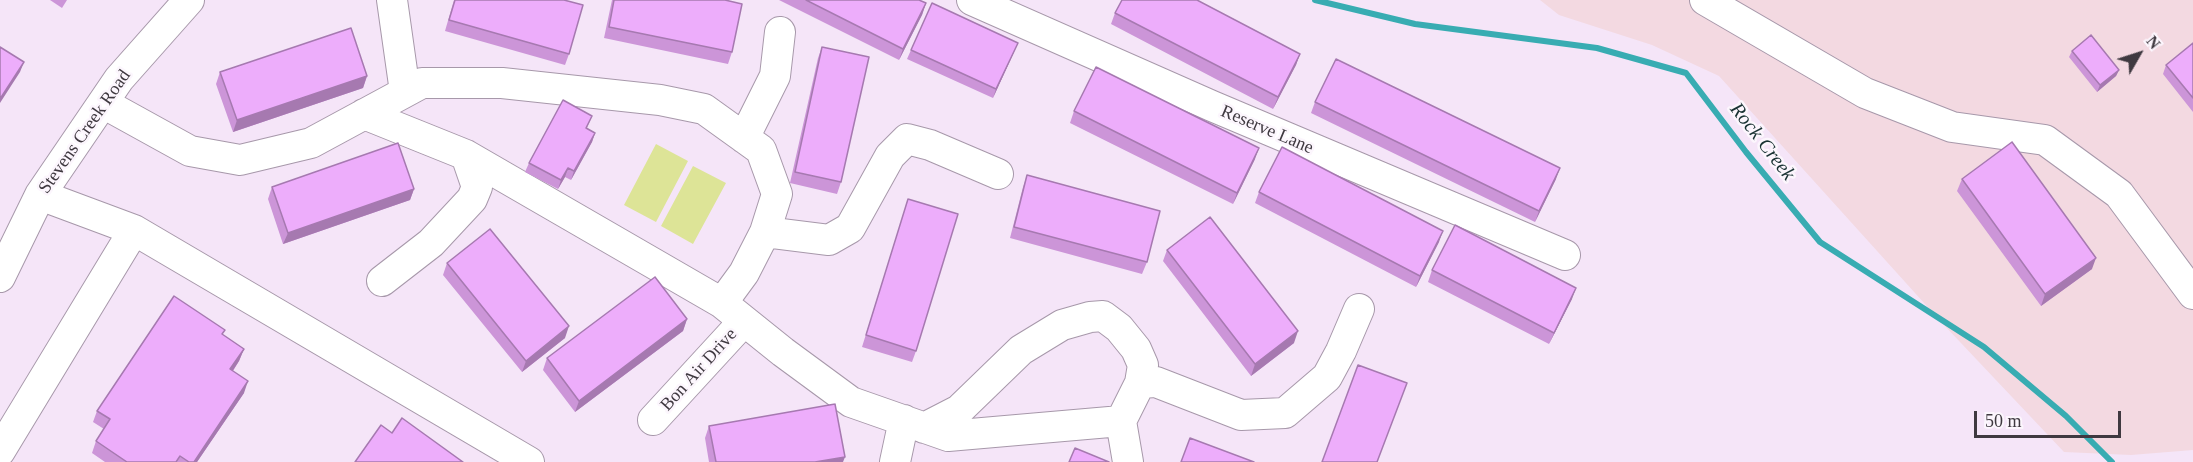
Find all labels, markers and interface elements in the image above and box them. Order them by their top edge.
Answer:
north arrow [2109,24,2169,84]
text: N [2143,33,2164,52]
street label: Stevens Creek Road [34,66,136,198]
water label: Rock Creek [1724,98,1800,186]
street label: Reserve Lane [1217,101,1317,159]
street label: Bon Air Drive [656,324,742,416]
scale bar [1977,399,2124,437]
text: 50 m [1985,411,2022,431]

